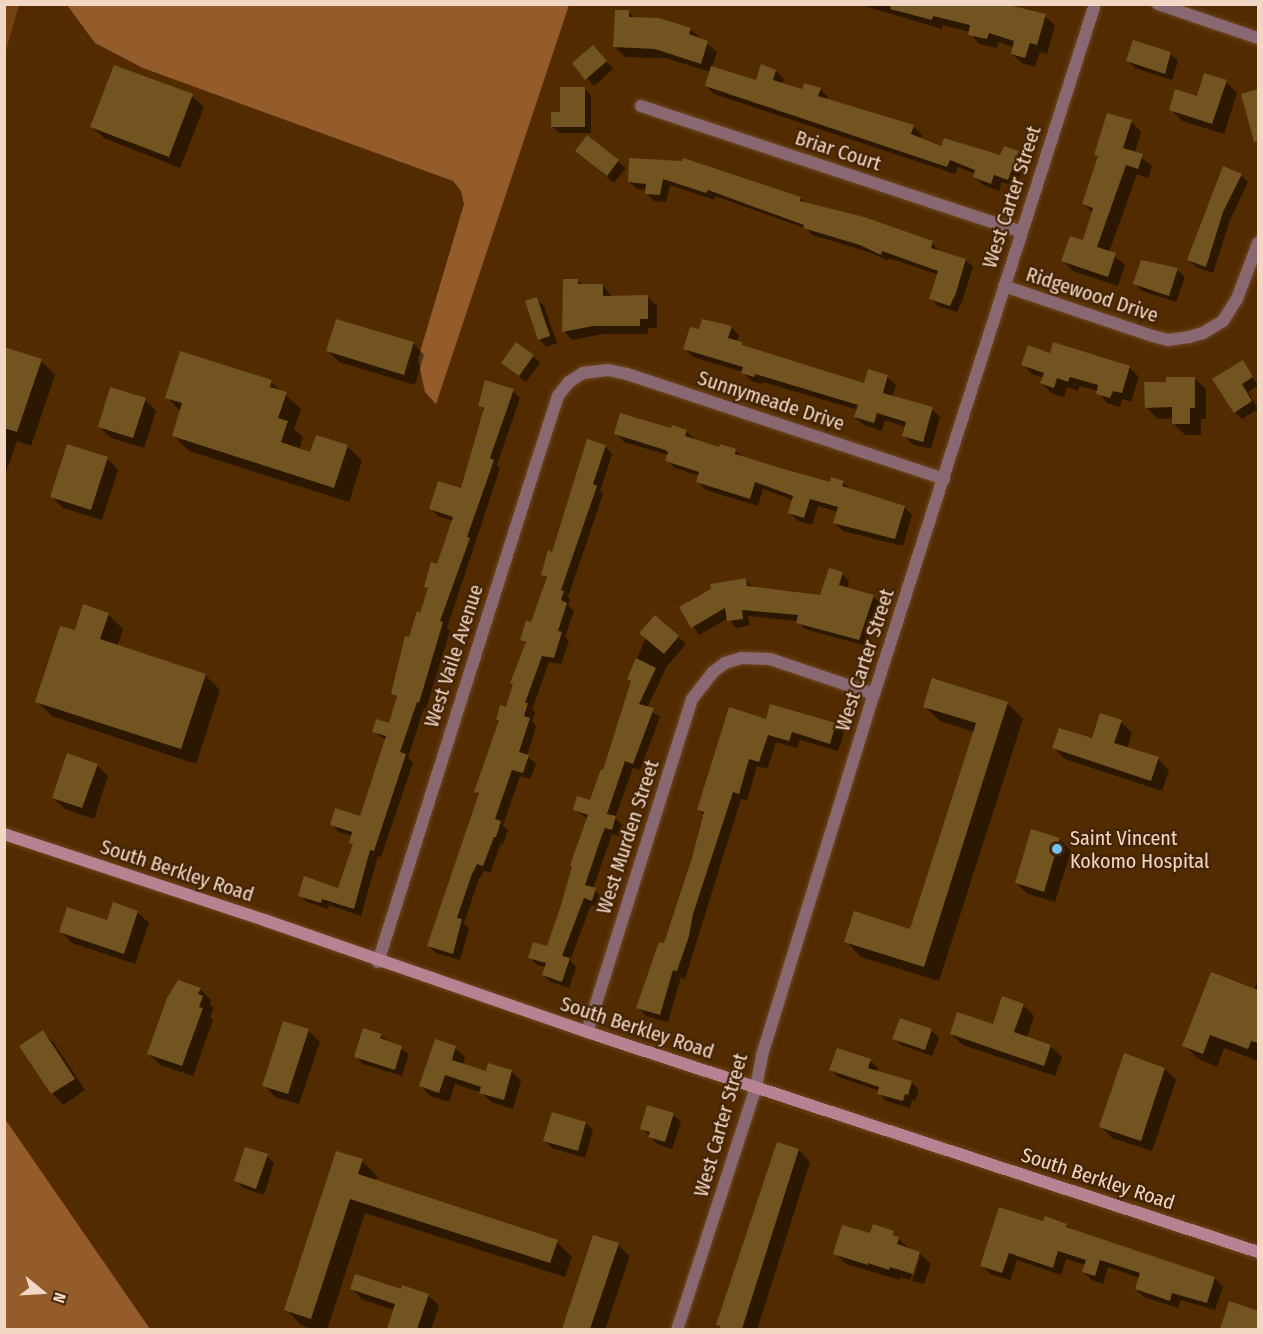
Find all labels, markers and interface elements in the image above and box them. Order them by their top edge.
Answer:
street label: West Carter Street [978,123,1046,271]
street label: Briar Court [792,126,884,176]
street label: Ridgewood Drive [1023,262,1161,328]
street label: Sunnymeade Drive [695,366,847,436]
street label: West Vaile Avenue [420,582,488,730]
street label: West Carter Street [831,586,899,734]
street label: West Murden Street [592,757,664,917]
place label: Saint Vincent Kokomo Hospital [1070,826,1209,873]
street label: South Berkley Road [97,835,257,907]
marker: Saint Vincent Kokomo Hospital [1048,840,1066,858]
street label: South Berkley Road [557,992,717,1064]
street label: West Carter Street [689,1050,753,1200]
street label: South Berkley Road [1018,1143,1178,1215]
north arrow [12,1262,72,1322]
text: N [49,1290,70,1305]

